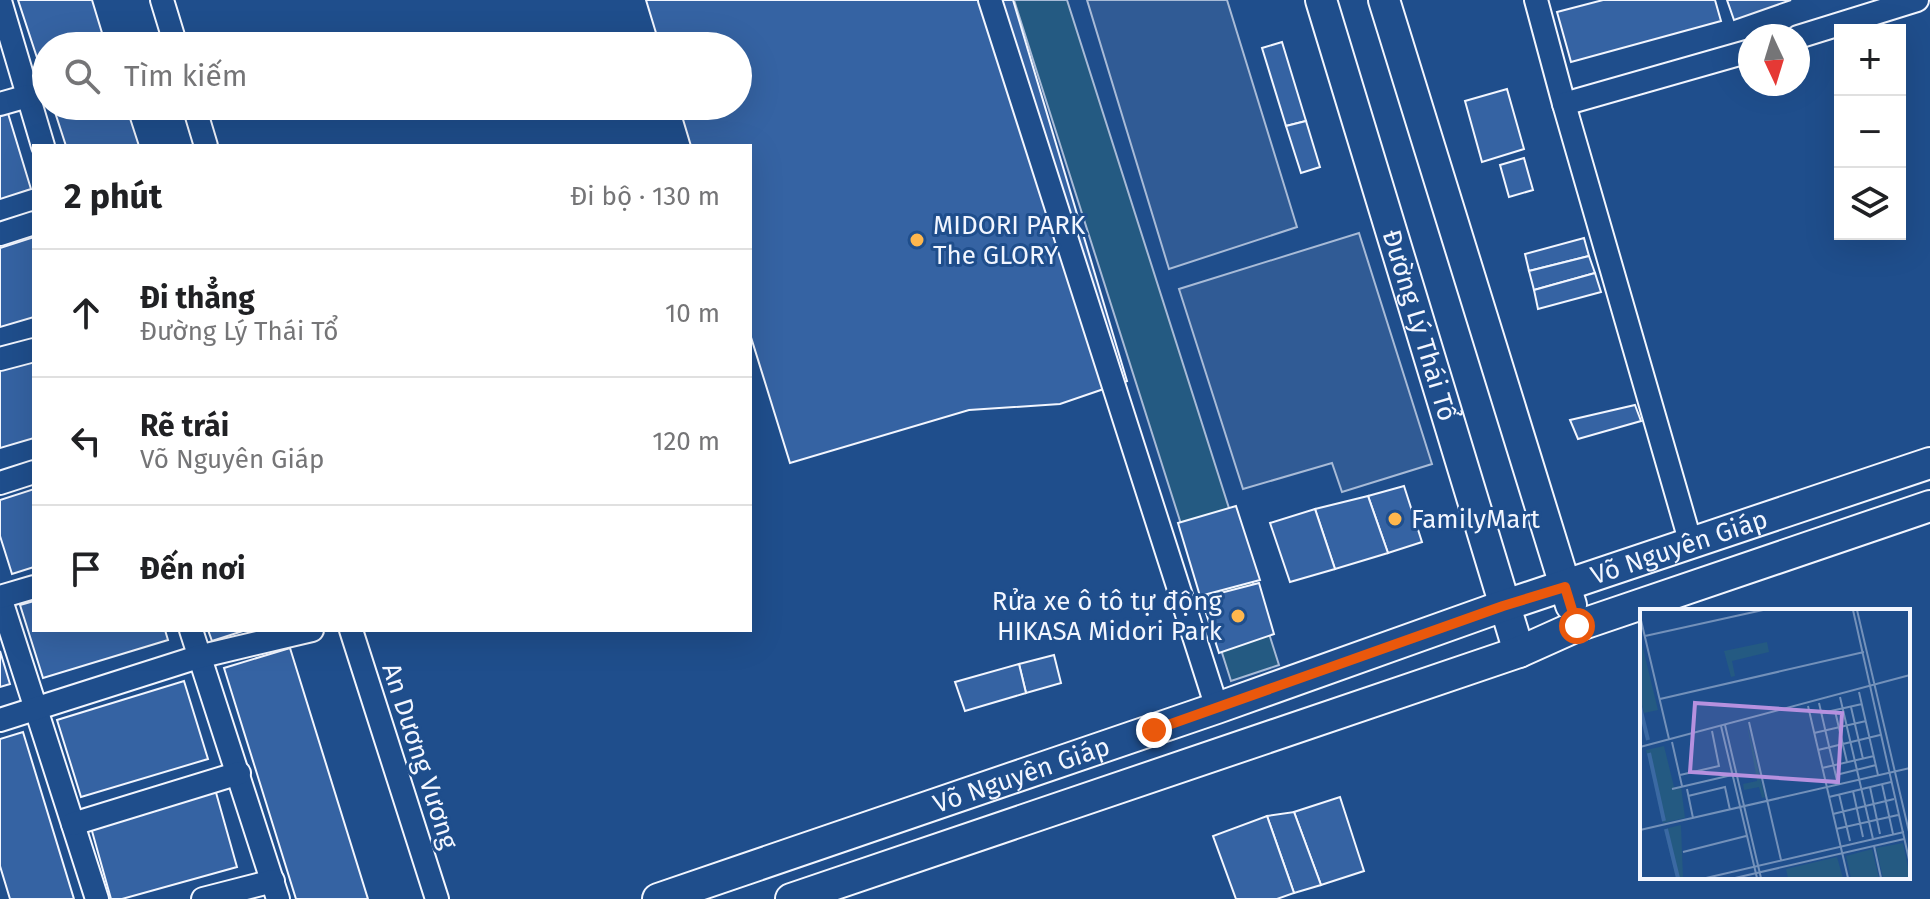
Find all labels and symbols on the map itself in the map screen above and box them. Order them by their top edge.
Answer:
north arrow [1738,24,1810,96]
place label: MIDORI PARK The GLORY [933,210,1086,271]
street label: Đường Lý Thái Tổ [1376,226,1464,425]
marker: MIDORI PARK The GLORY [908,231,926,249]
street label: Võ Nguyên Giáp [1587,503,1771,591]
place label: FamilyMart [1411,504,1541,535]
marker: FamilyMart [1386,510,1404,528]
place label: Rửa xe ô tô tự động HIKASA Midori Park [992,586,1223,647]
marker: Rửa xe ô tô tự động HIKASA Midori Park [1229,607,1247,625]
route start [1559,608,1595,644]
inset map [1640,609,1910,879]
street label: An Dương Vương [375,659,465,853]
route end [1136,712,1172,748]
street label: Võ Nguyên Giáp [929,730,1114,819]

